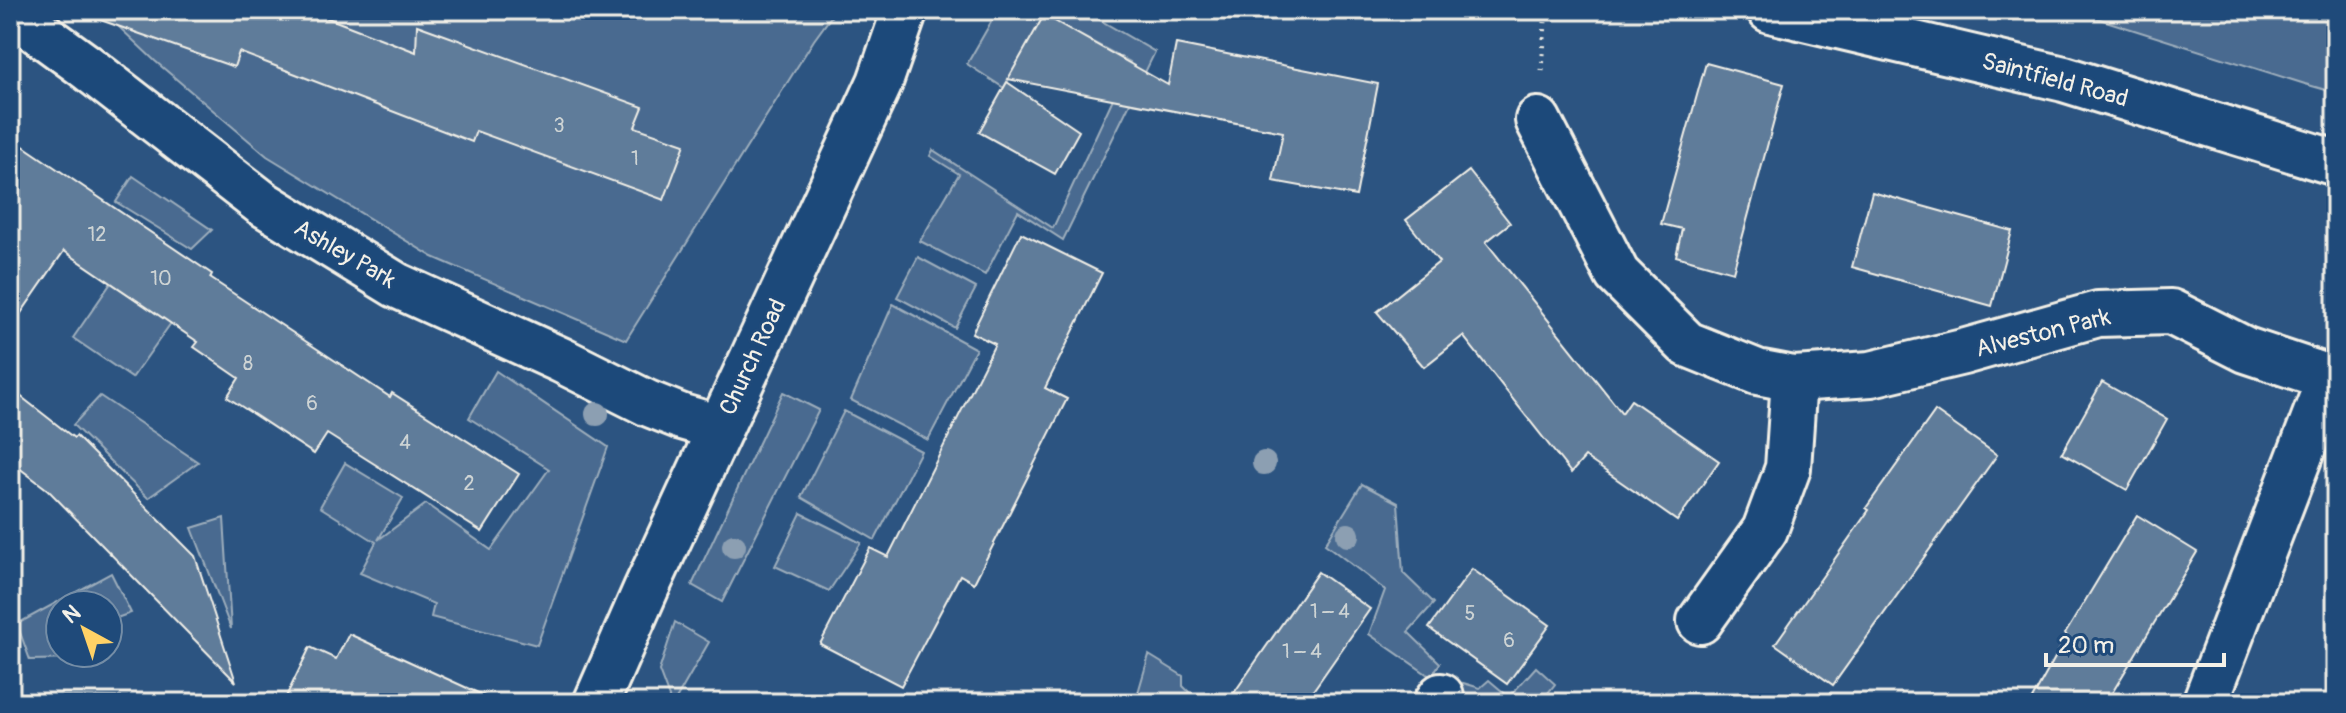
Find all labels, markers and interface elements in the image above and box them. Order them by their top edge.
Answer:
street label: Saintfield Road [1979,47,2131,113]
house number: 3 [553,113,565,138]
house number: 1 [631,146,639,171]
street label: Ashley Park [289,213,401,295]
house number: 12 [88,222,107,247]
house number: 10 [150,266,172,291]
street label: Church Road [713,294,793,420]
street label: Alveston Park [1973,302,2113,364]
house number: 8 [243,351,253,376]
house number: 6 [306,391,318,416]
house number: 4 [399,430,411,455]
house number: 2 [463,471,475,496]
north arrow [44,589,124,669]
text: N [57,599,87,630]
house number: 1 – 4 [1310,599,1350,624]
house number: 5 [1465,601,1475,626]
scale bar [2046,617,2224,667]
house number: 6 [1503,628,1515,653]
text: 20 m [2058,631,2114,660]
house number: 1 – 4 [1282,639,1322,664]

